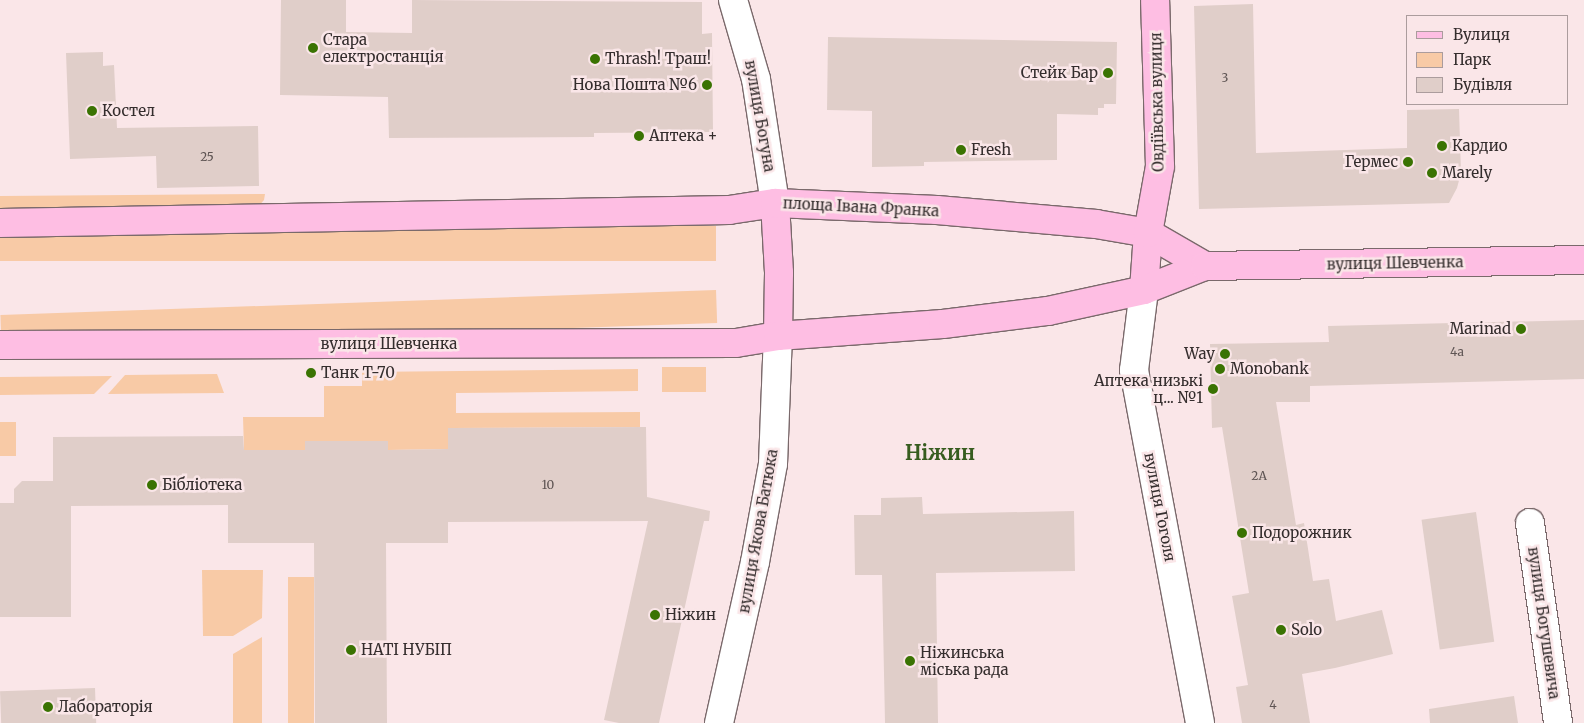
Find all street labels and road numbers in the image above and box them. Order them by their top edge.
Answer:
street label: Овдіївська вулиця [1147,32,1167,172]
street label: вулиця Богуна [741,59,779,173]
street label: площа Івана Франка [782,194,940,220]
street label: вулиця Шевченка [1326,253,1464,273]
street label: вулиця Шевченка [321,335,457,353]
street label: вулиця Якова Батюка [735,448,781,614]
street label: вулиця Гоголя [1141,451,1179,563]
street label: вулиця Богушевича [1524,546,1564,700]

